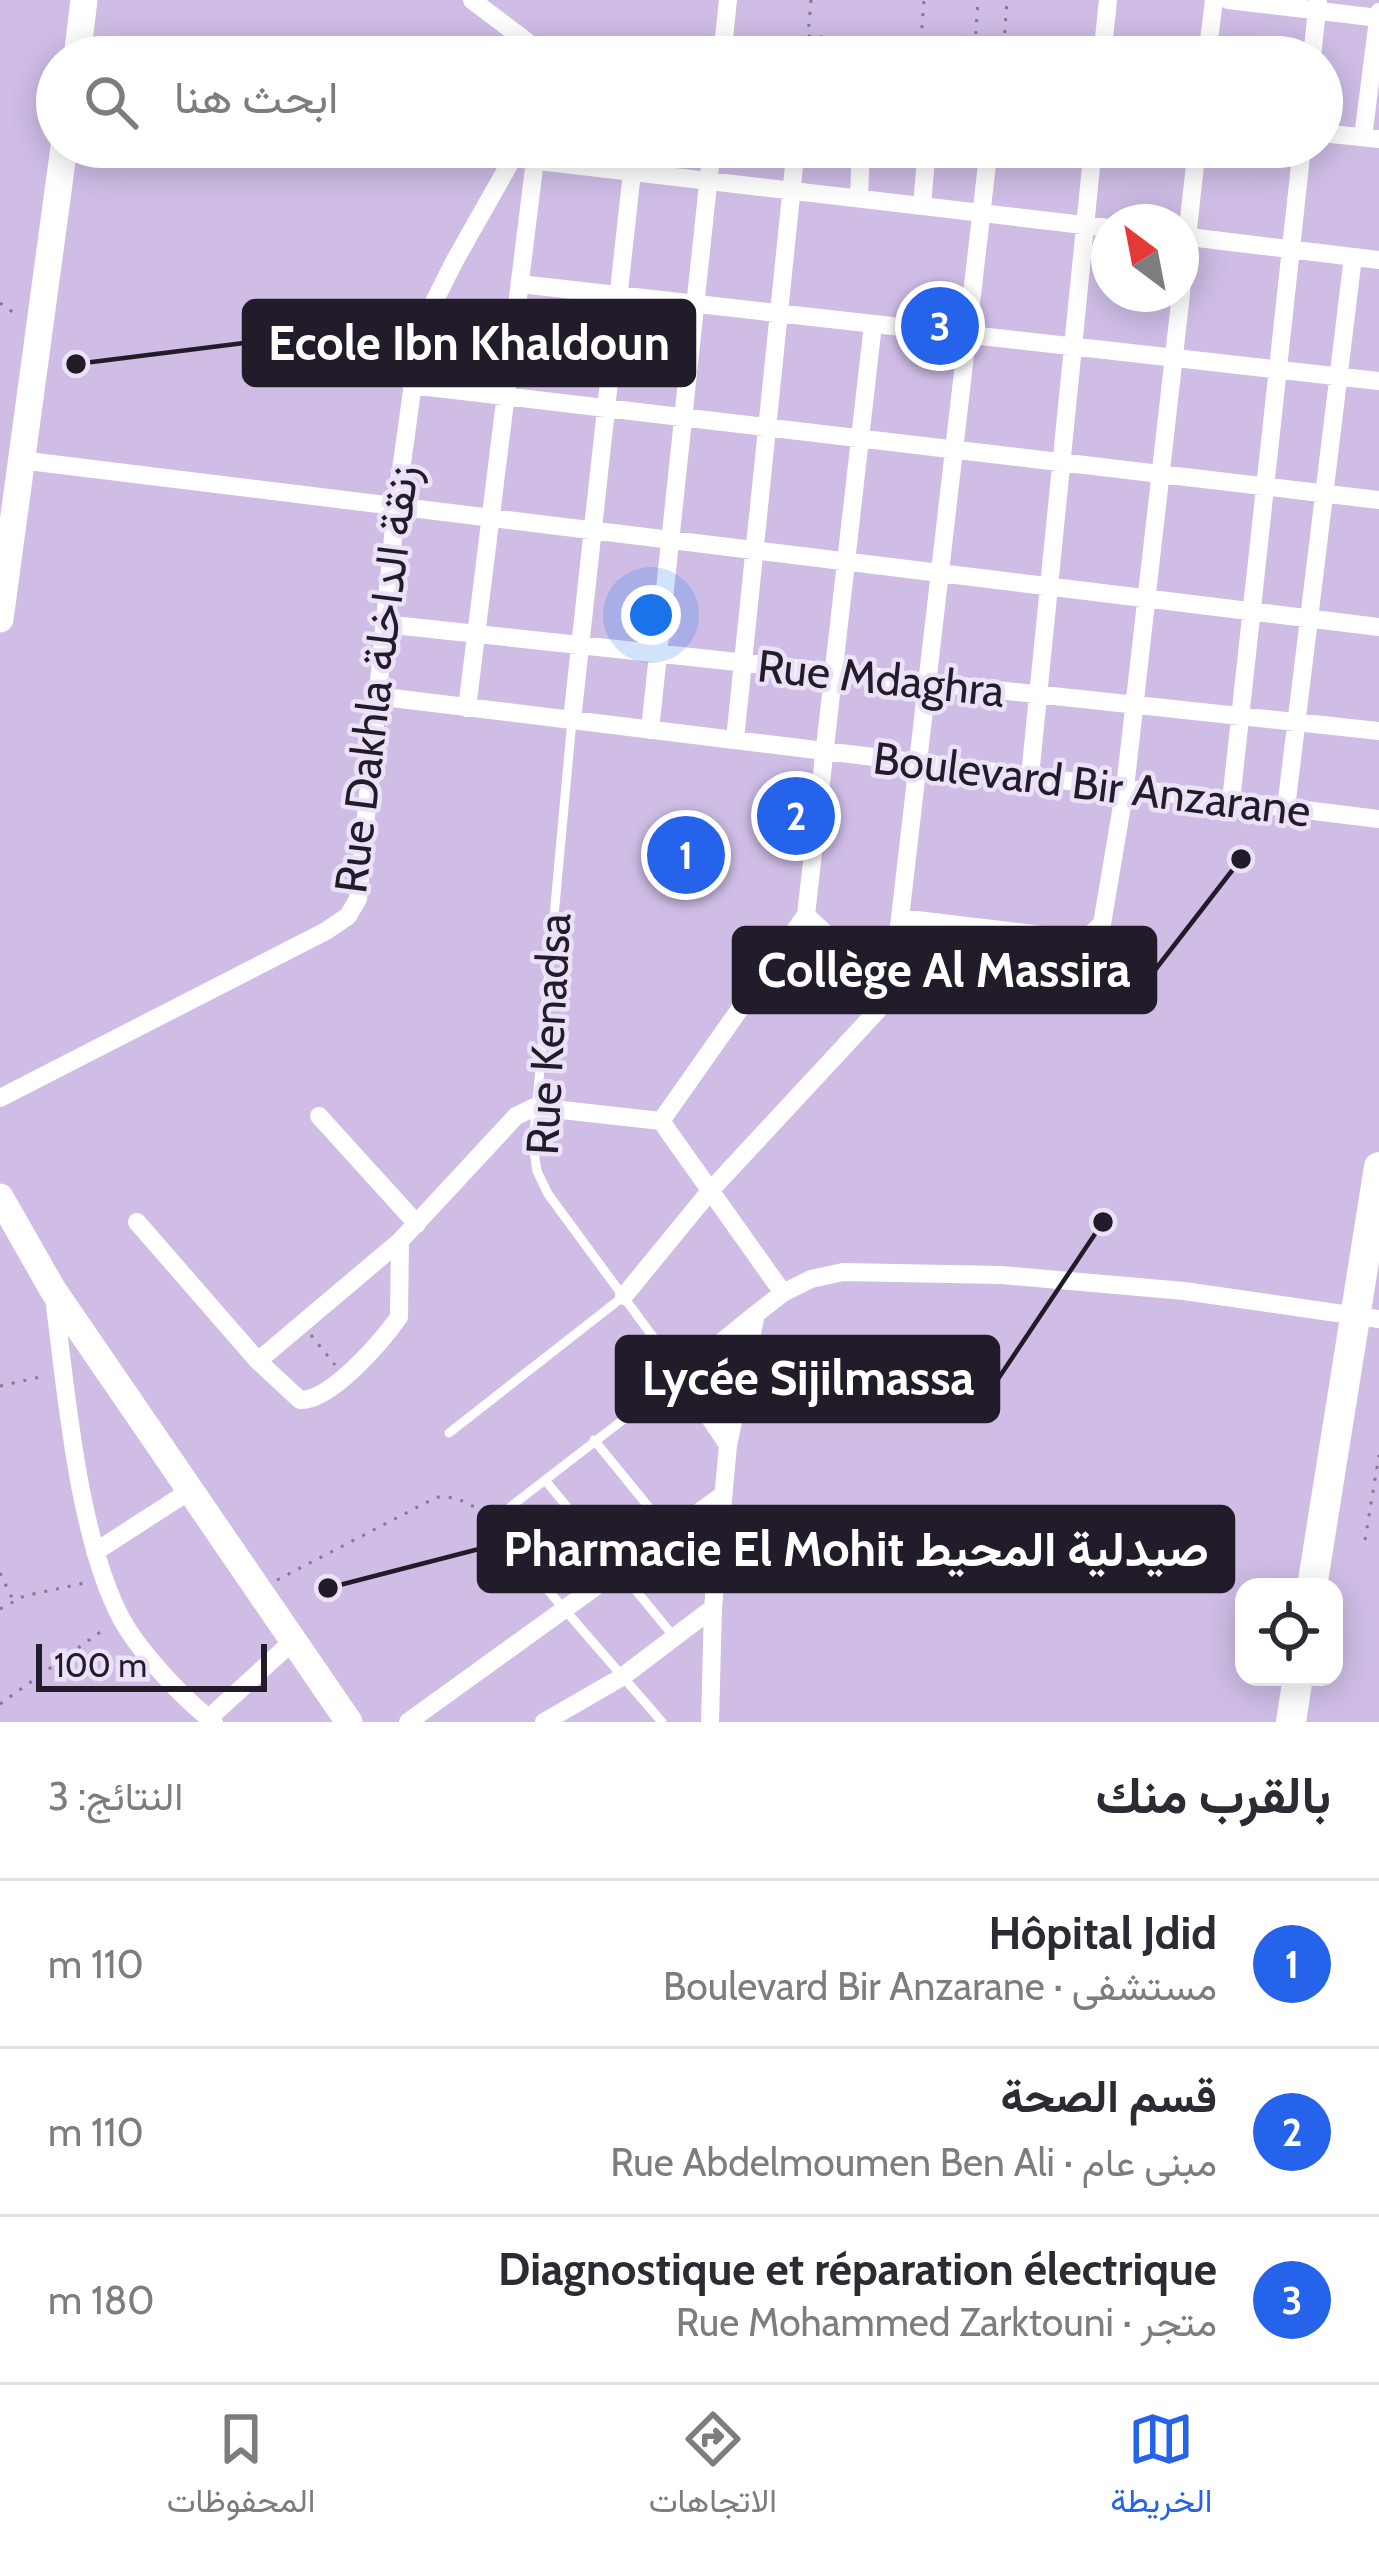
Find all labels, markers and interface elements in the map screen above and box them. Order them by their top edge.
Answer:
search box [36,36,1343,168]
icon: search [78,69,144,135]
text: ابحث هنا [174,70,339,124]
north arrow [1091,204,1199,312]
pin: 3 [901,281,979,371]
callout: Ecole Ibn Khaldoun [244,301,694,385]
text: Ecole Ibn Khaldoun [268,314,670,372]
street label: Rue Dakhla زنقة الداخلة [323,462,430,896]
your location [621,585,681,645]
street label: Rue Mdaghra [755,638,1008,718]
street label: Boulevard Bir Anzarane [870,730,1314,838]
pin: 2 [757,771,835,861]
pin: 1 [647,810,725,900]
street label: Rue Kenadsa [515,911,581,1156]
callout: Collège Al Massira [734,928,1155,1012]
text: Collège Al Massira [757,941,1131,999]
callout: Lycée Sijilmassa [617,1337,998,1421]
text: Lycée Sijilmassa [642,1349,974,1407]
callout: Pharmacie El Mohit صيدلية المحيط [479,1507,1233,1591]
text: Pharmacie El Mohit صيدلية المحيط [503,1520,1209,1578]
map controls [1235,1578,1343,1686]
button: locate [1235,1578,1343,1686]
scale bar [36,1638,267,1691]
text: 100 m [54,1645,147,1685]
text: بالقرب منك [1096,1764,1331,1826]
text: النتائج: 3 [48,1772,183,1820]
text: Hôpital Jdid [988,1906,1217,1960]
text: 110 m [48,1940,144,1988]
text: 1 [1285,1940,1299,1988]
text: مستشفى · Boulevard Bir Anzarane [663,1962,1217,2010]
text: قسم الصحة [1000,2069,1217,2123]
text: 110 m [48,2108,144,2156]
text: 2 [1282,2108,1302,2156]
text: مبنى عام · Rue Abdelmoumen Ben Ali [610,2138,1217,2186]
text: Diagnostique et réparation électrique [498,2242,1217,2296]
text: 180 m [48,2276,155,2324]
text: 3 [1281,2276,1303,2324]
text: متجر · Rue Mohammed Zarktouni [676,2298,1217,2346]
tab: المحفوظات [167,2406,315,2530]
tab: الاتجاهات [649,2406,777,2530]
tab: الخريطة [1110,2406,1212,2530]

